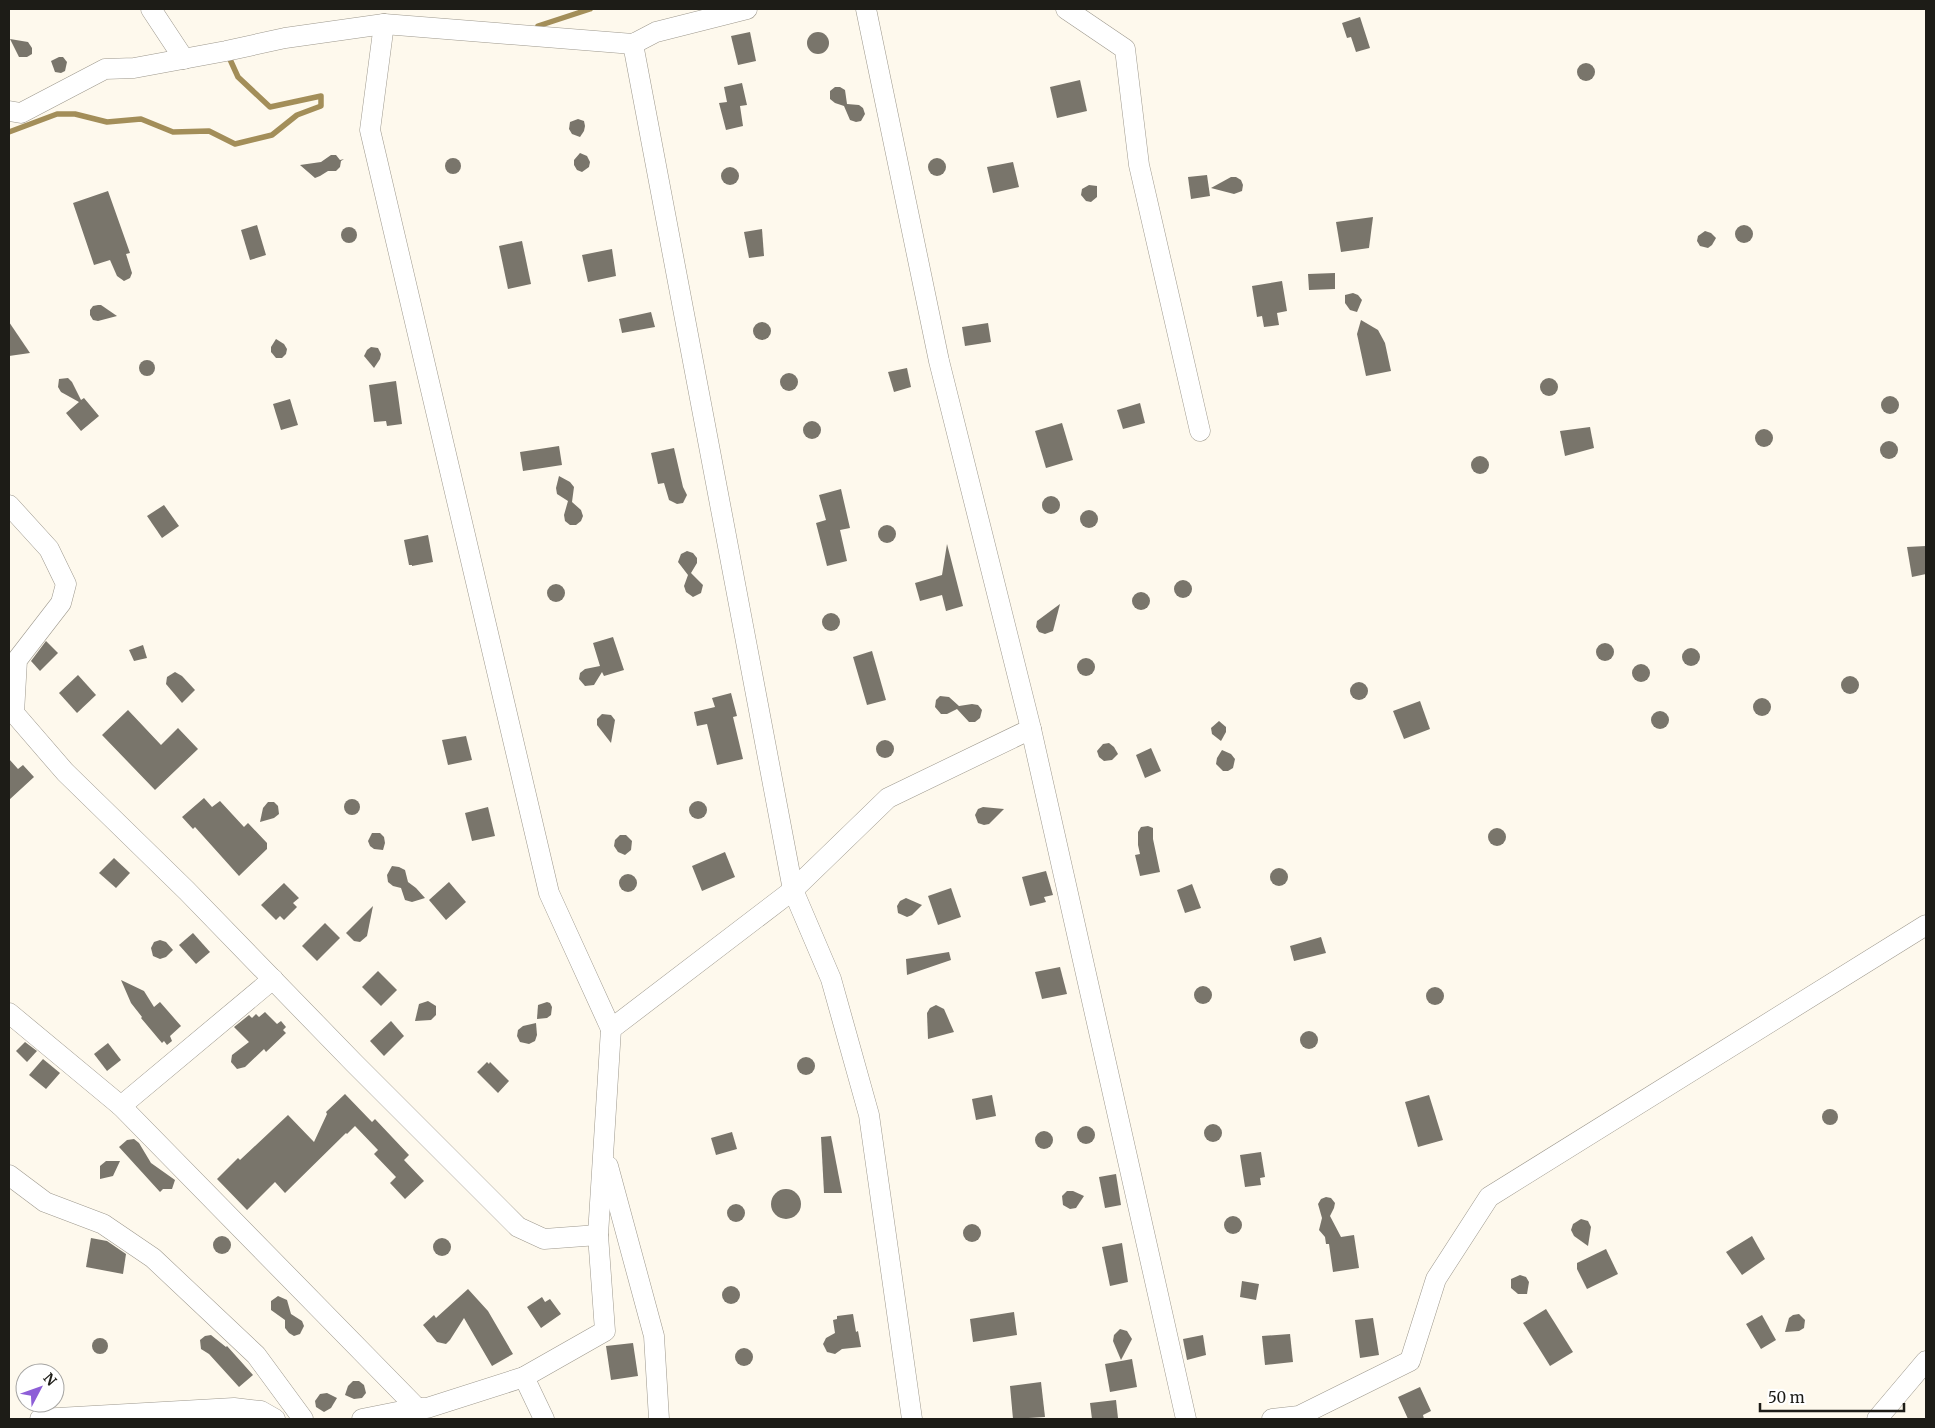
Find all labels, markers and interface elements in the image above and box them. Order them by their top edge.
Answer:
north arrow [15,1363,65,1413]
text: N [39,1369,60,1390]
scale bar [1760,1380,1904,1412]
text: 50 m [1768,1388,1805,1407]

